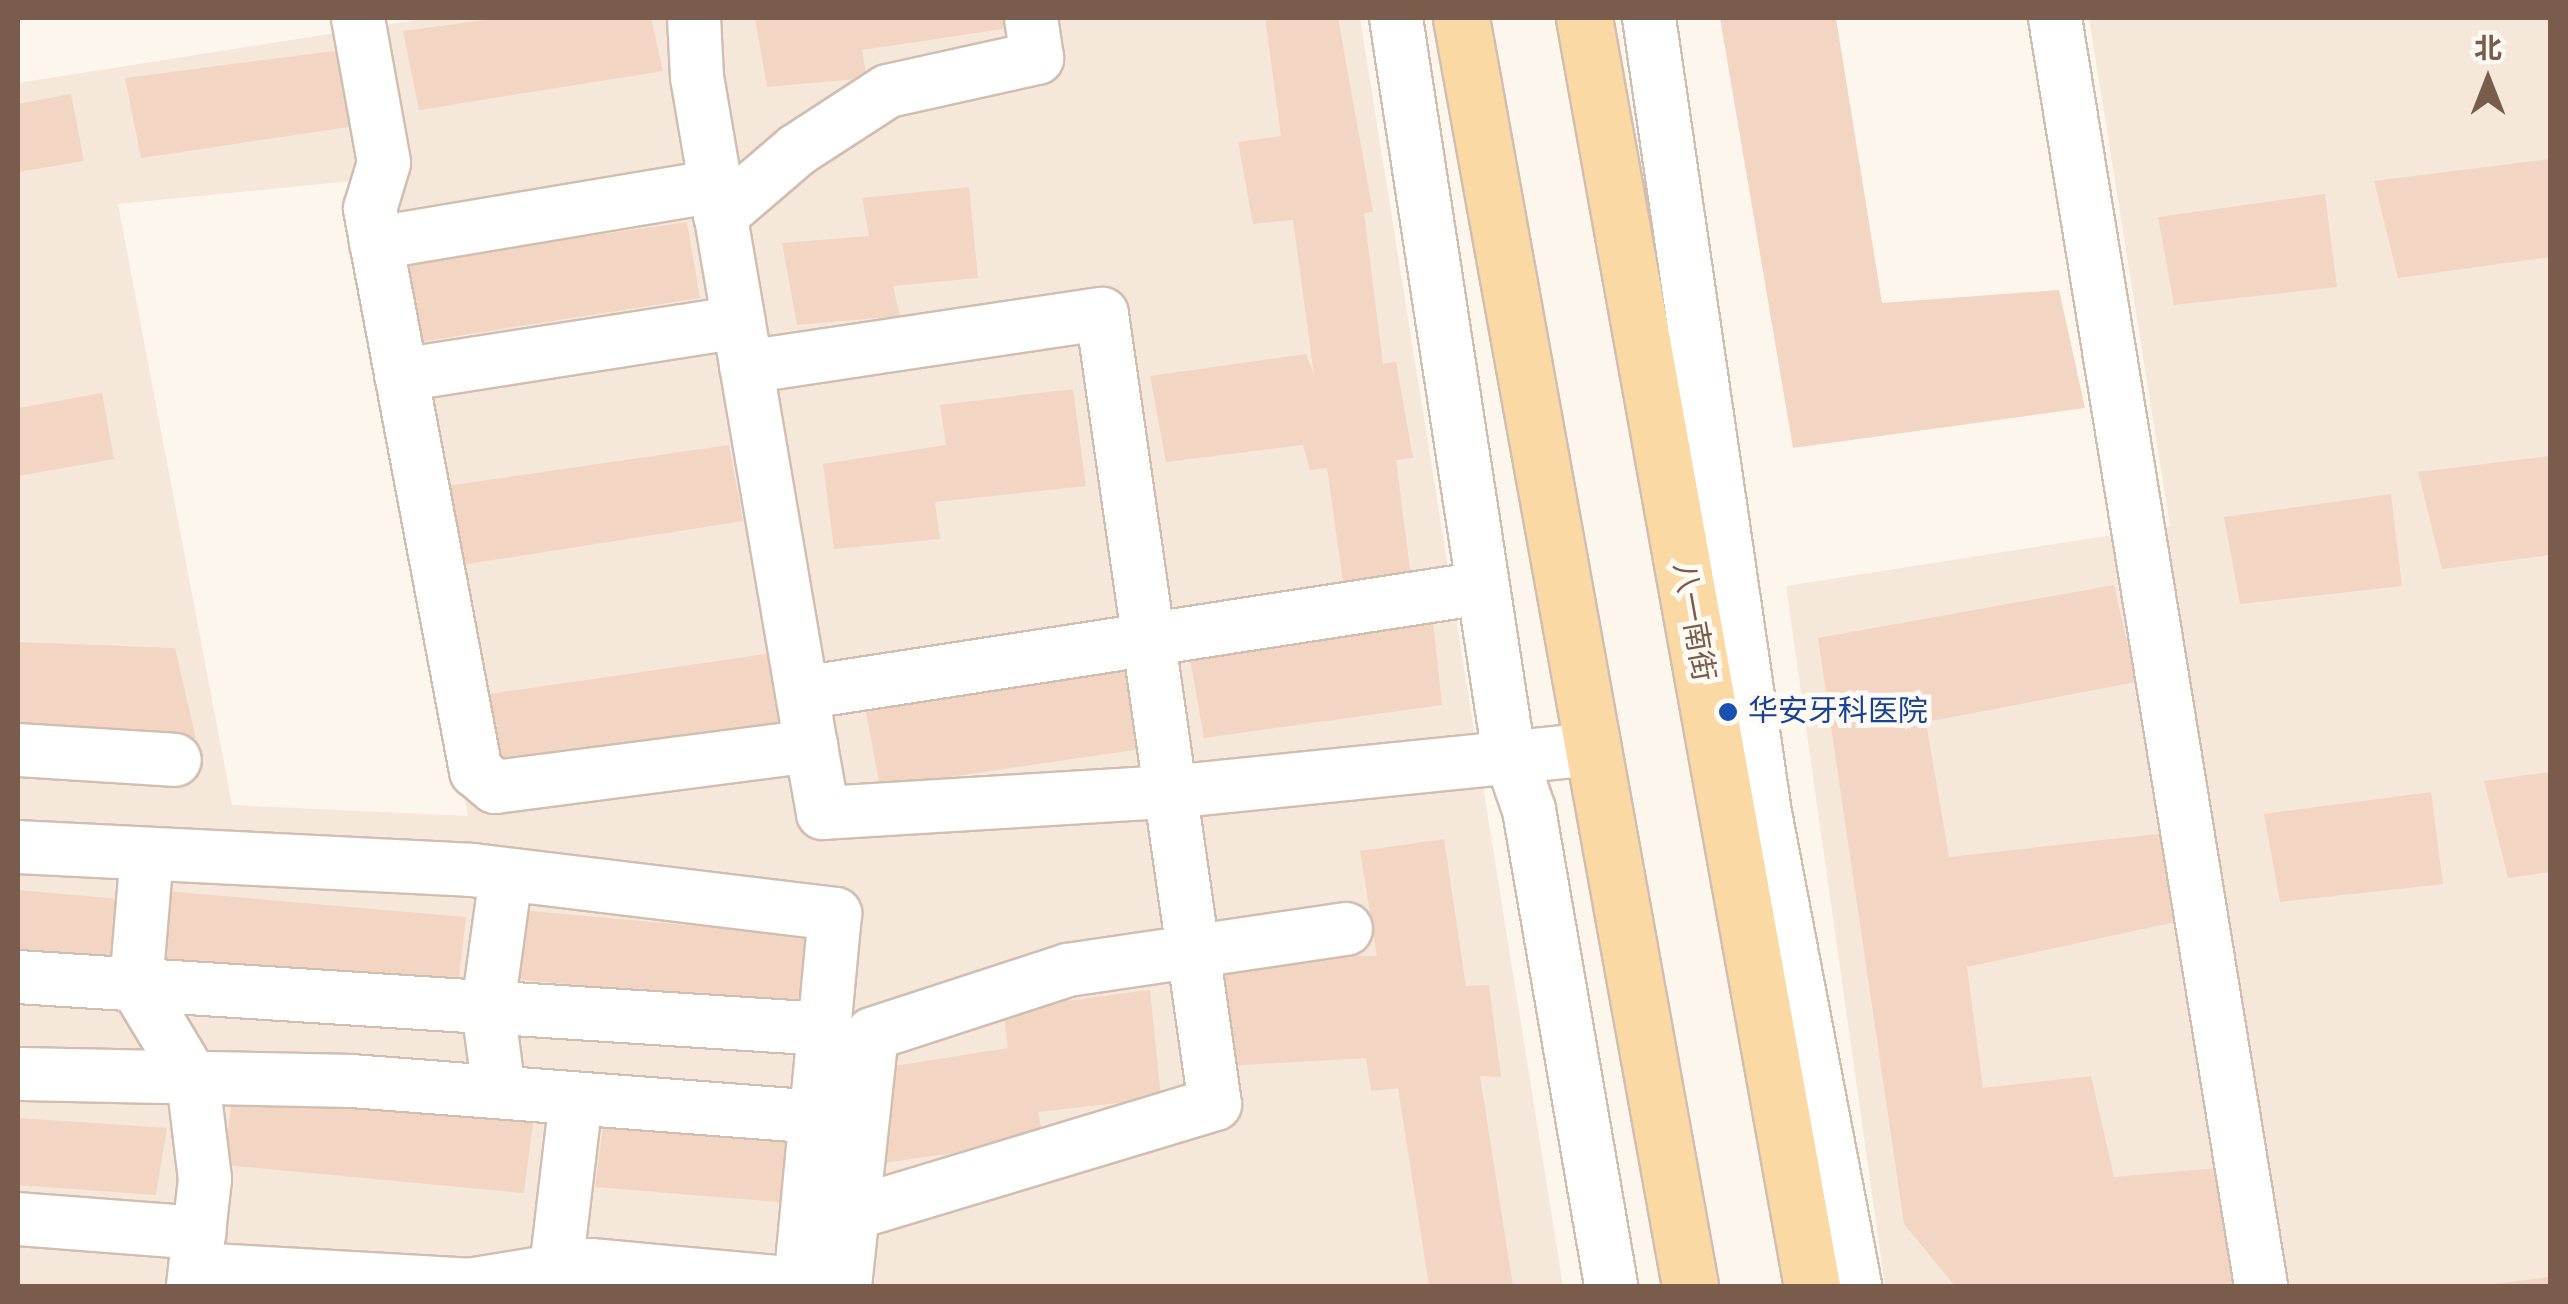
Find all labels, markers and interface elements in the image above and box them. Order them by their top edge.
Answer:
north arrow [2438,30,2538,130]
text: 北 [2474,33,2502,66]
street label: 八一南街 [1665,560,1721,684]
place label: 华安牙科医院 [1748,694,1928,730]
marker: 华安牙科医院 [1717,701,1739,723]

